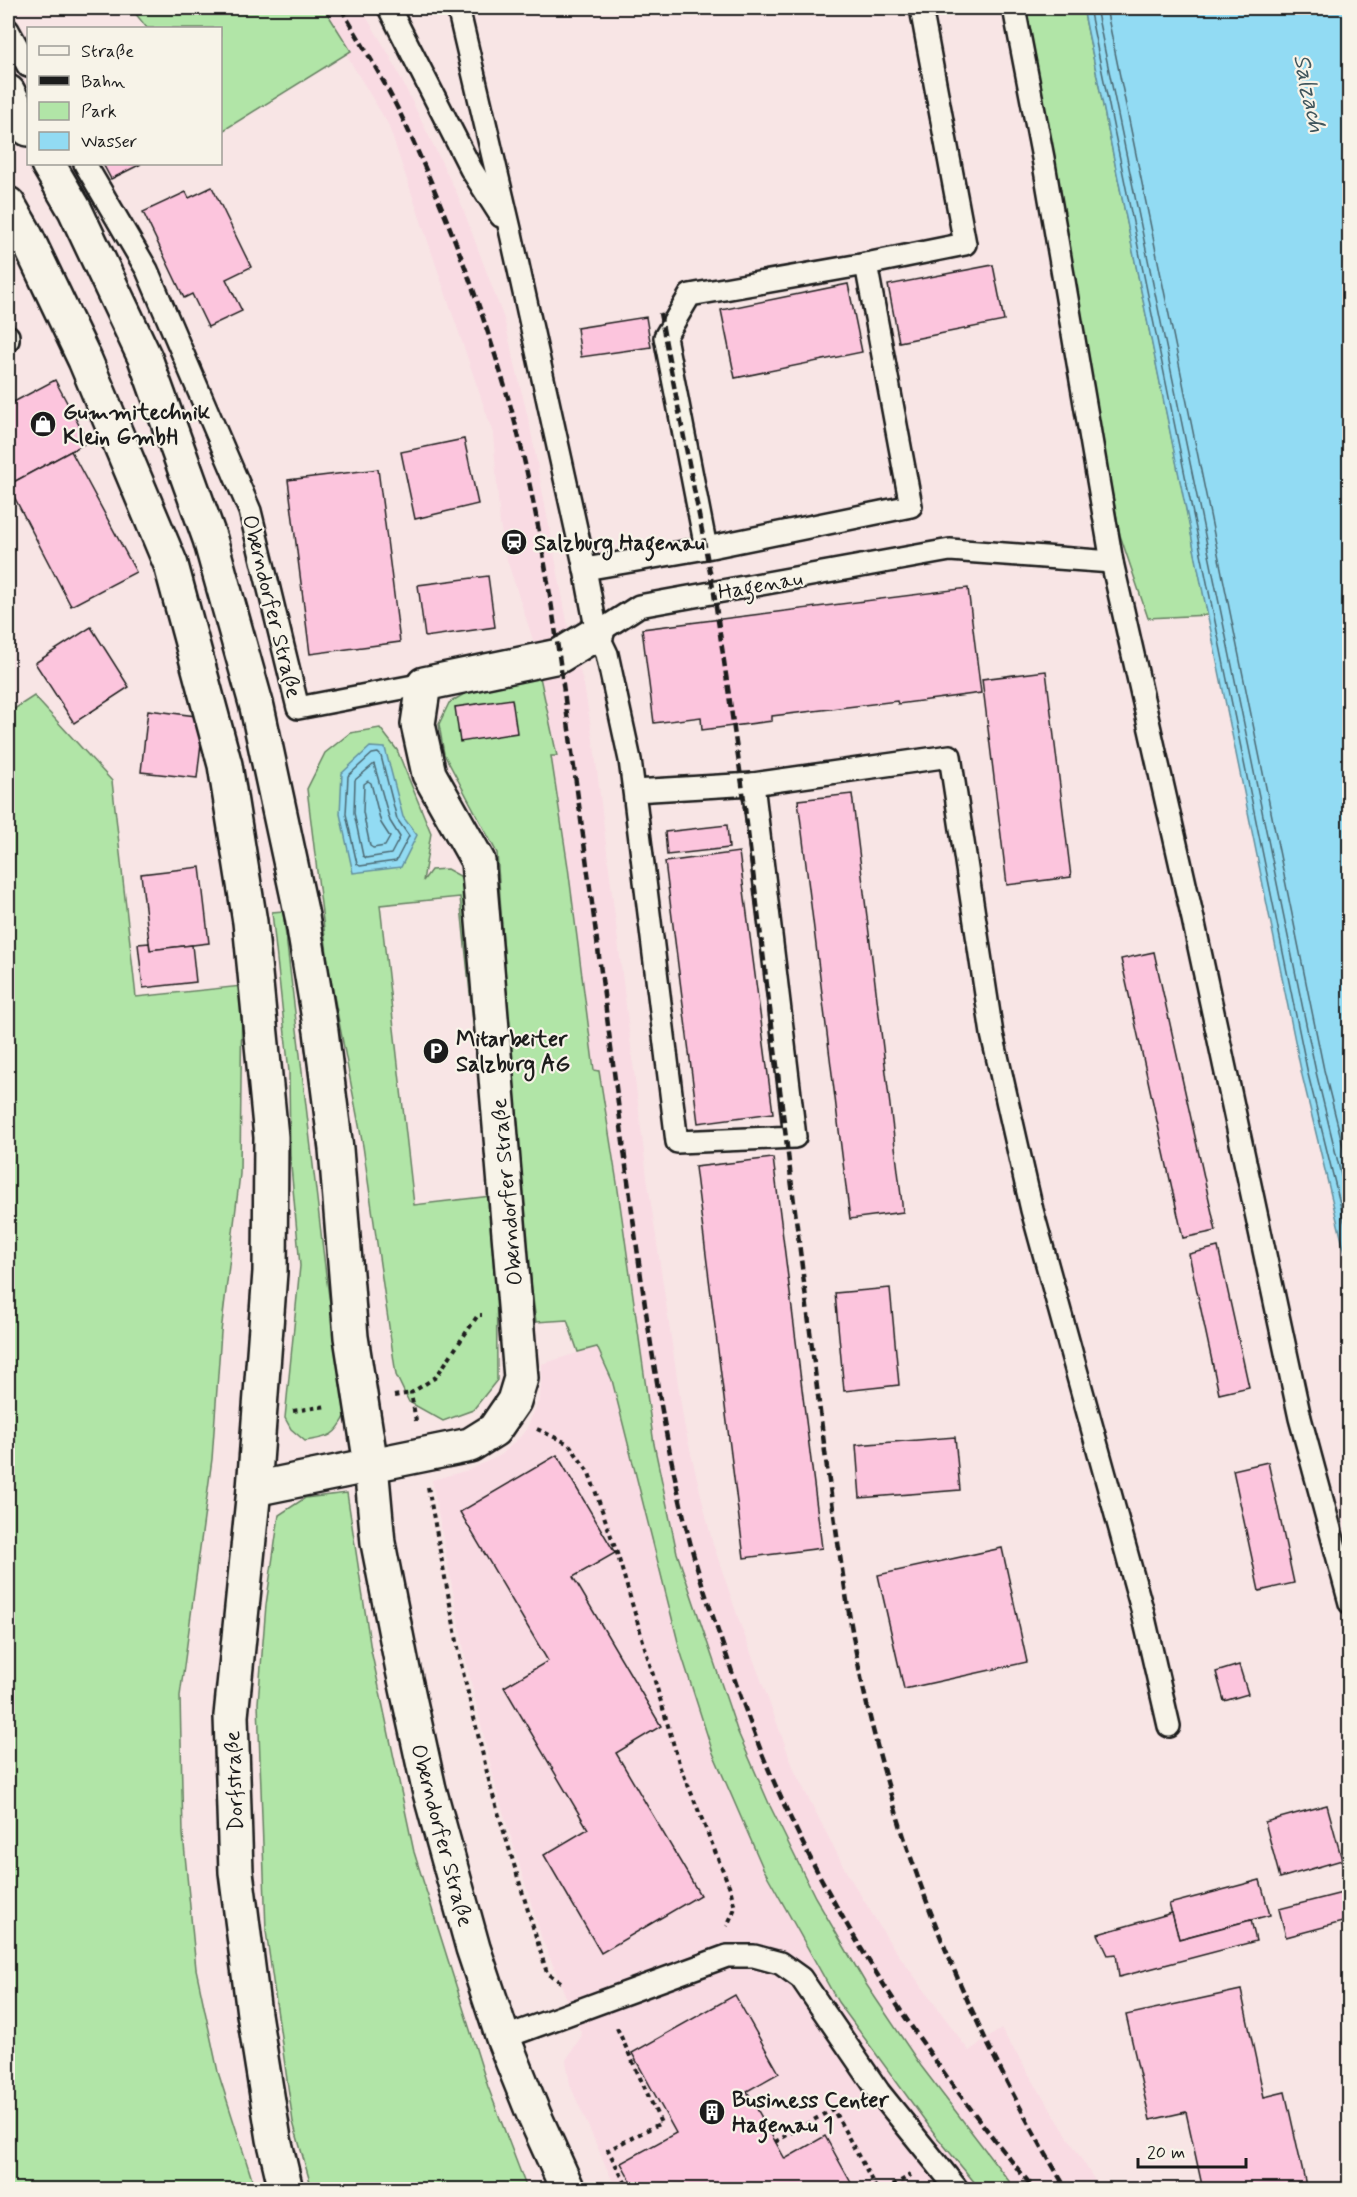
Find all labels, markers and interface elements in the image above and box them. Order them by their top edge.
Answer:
legend [27,27,222,165]
text: Straße [81,40,134,64]
water label: Salzach [1285,51,1332,135]
text: Bahn [81,70,125,94]
text: Park [81,100,117,124]
text: Wasser [81,130,138,154]
place label: Gummitechnik Klein GmbH [63,399,211,452]
shop icon: Gummitechnik Klein GmbH [28,409,58,439]
street label: Oberndorfer Straße [235,512,307,701]
station icon: Salzburg Hagenau [499,527,529,557]
place label: Salzburg Hagenau [534,530,705,562]
street label: Hagenau [716,565,806,610]
place label: Mitarbeiter Salzburg AG [456,1026,570,1082]
parking icon: Mitarbeiter Salzburg AG [421,1036,451,1066]
street label: Oberndorfer Straße [486,1097,530,1287]
street label: Dorfstraße [219,1730,251,1832]
street label: Oberndorfer Straße [403,1741,479,1930]
place label: Business Center Hagenau 1 [732,2087,889,2144]
building icon: Business Center Hagenau 1 [697,2097,727,2127]
scale bar [1138,2131,1246,2169]
text: 20 m [1147,2141,1185,2165]

